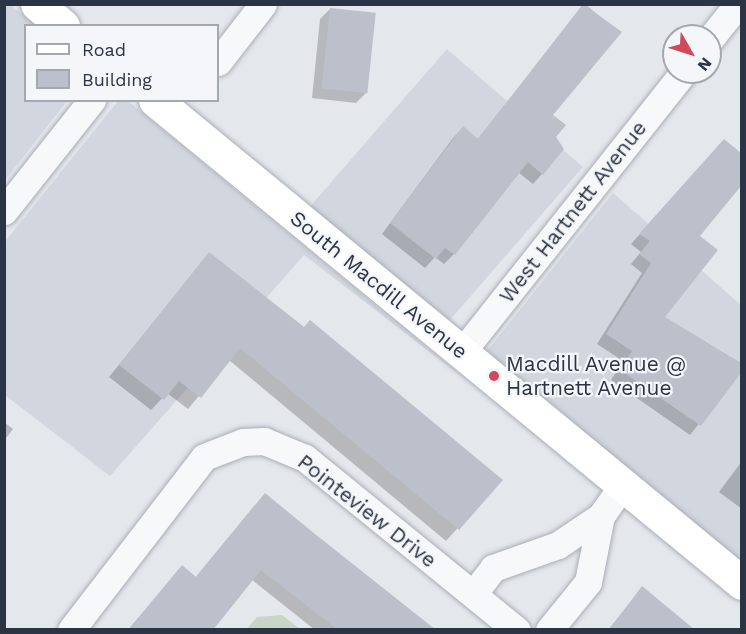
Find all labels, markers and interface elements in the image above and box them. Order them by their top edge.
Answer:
legend [24,24,219,102]
north arrow [662,24,722,84]
text: Road [82,39,126,60]
text: N [694,54,716,75]
text: Building [82,69,152,90]
street label: West Hartnett Avenue [494,116,652,308]
street label: South Macdill Avenue [285,205,473,365]
place label: Macdill Avenue @ Hartnett Avenue [506,351,688,401]
marker: Macdill Avenue @ Hartnett Avenue [487,369,501,383]
street label: Pointeview Drive [292,449,442,573]

